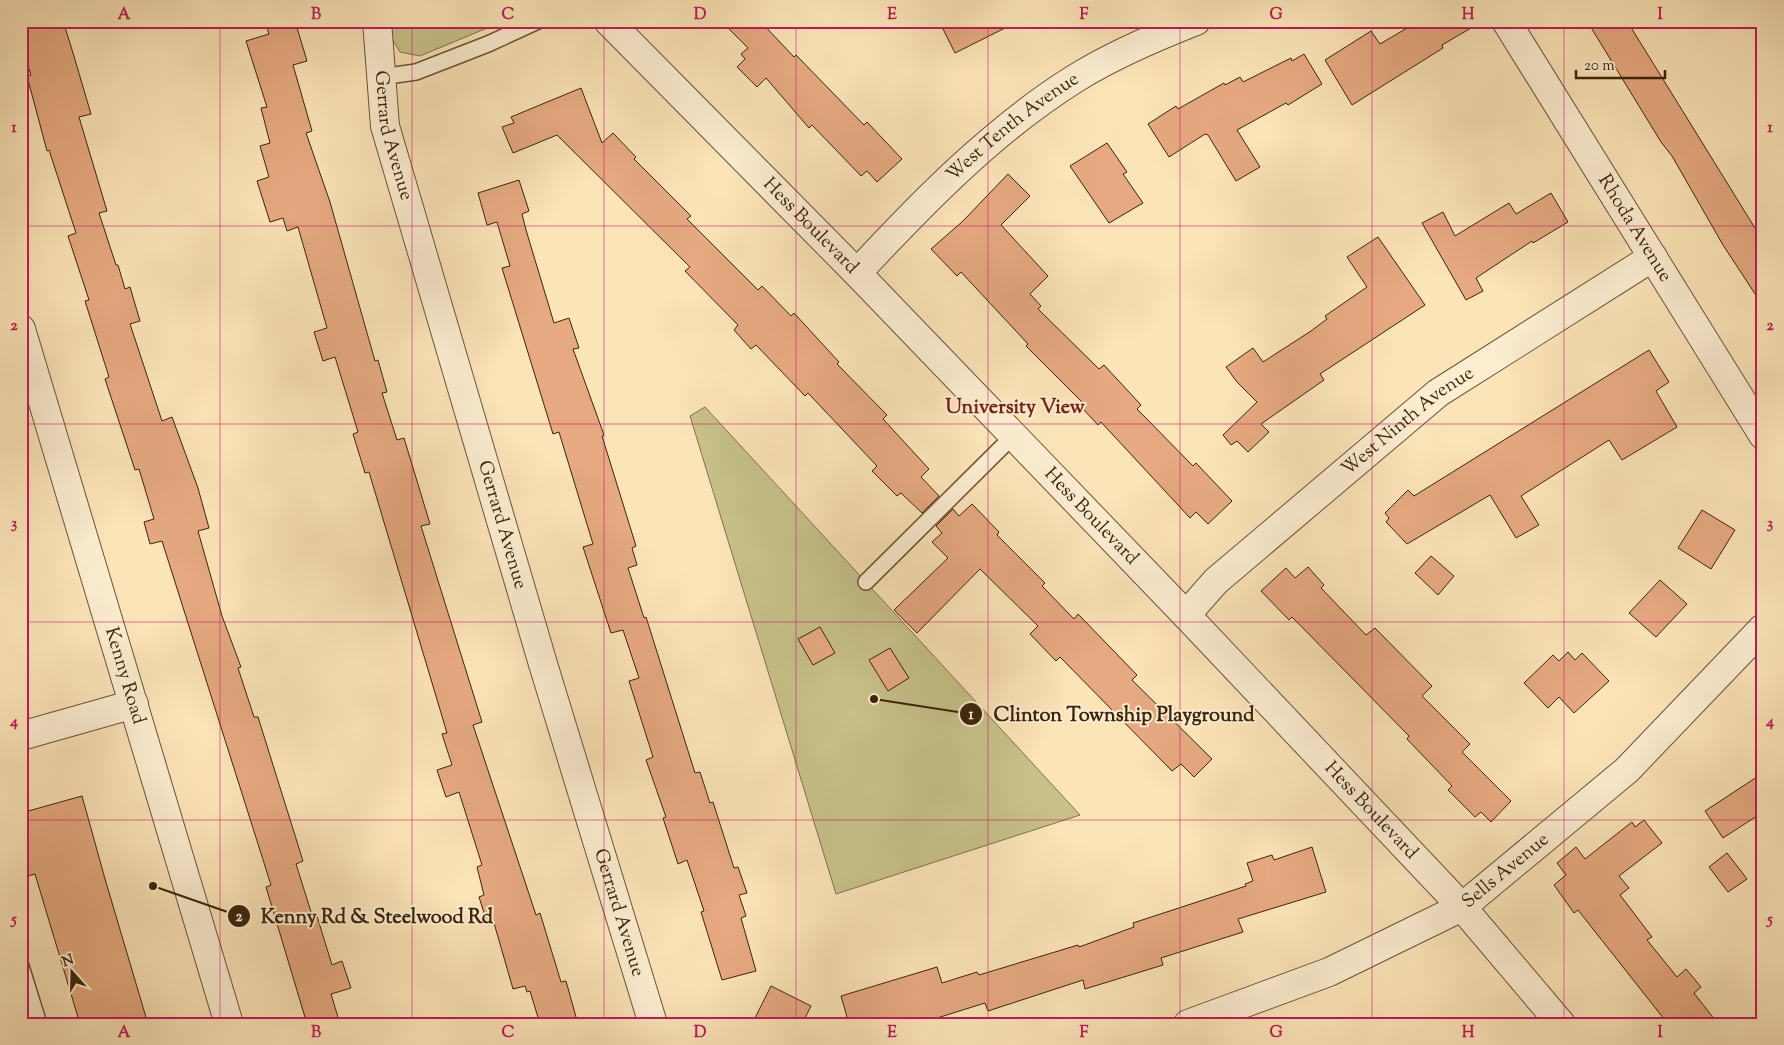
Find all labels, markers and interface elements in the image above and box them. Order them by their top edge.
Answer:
text: A [118,4,131,27]
text: B [311,4,321,27]
text: C [502,4,515,27]
text: D [694,4,707,27]
text: E [887,4,897,27]
text: F [1080,4,1089,27]
text: G [1269,4,1283,27]
text: H [1462,4,1475,27]
text: I [1657,4,1663,27]
scale bar [1576,48,1665,80]
text: 20 m [1584,56,1615,77]
street label: West Tenth Avenue [940,66,1084,188]
street label: Gerrard Avenue [367,70,420,204]
text: 1 [11,117,17,140]
text: 1 [1767,117,1773,140]
street label: Rhoda Avenue [1591,169,1678,287]
street label: Hess Boulevard [756,171,865,280]
text: 2 [10,315,18,338]
text: 2 [1766,315,1774,338]
street label: West Ninth Avenue [1336,360,1479,483]
district label: University View [945,394,1085,423]
street label: Gerrard Avenue [470,457,534,592]
street label: Hess Boulevard [1038,462,1145,571]
text: 3 [11,513,18,536]
text: 3 [1767,513,1774,536]
street label: Kenny Road [98,624,152,728]
callout: Clinton Township Playground [959,696,1265,731]
text: Clinton Township Playground [994,702,1255,731]
text: 1 [968,705,974,726]
text: 4 [9,711,18,734]
text: 4 [1765,711,1774,734]
street label: Hess Boulevard [1318,755,1424,866]
street label: Sells Avenue [1456,827,1555,915]
street label: Gerrard Avenue [587,845,651,980]
callout: Kenny Rd & Steelwood Rd [226,898,503,933]
text: Kenny Rd & Steelwood Rd [261,904,494,933]
text: 2 [235,907,243,928]
text: 5 [9,909,17,932]
text: 5 [1765,909,1773,932]
north arrow [48,948,98,998]
text: N [60,950,77,973]
text: A [118,1022,131,1045]
text: B [311,1022,321,1045]
text: C [502,1022,515,1045]
text: D [694,1022,707,1045]
text: E [887,1022,897,1045]
text: F [1080,1022,1089,1045]
text: G [1269,1022,1283,1045]
text: H [1462,1022,1475,1045]
text: I [1657,1022,1663,1045]

